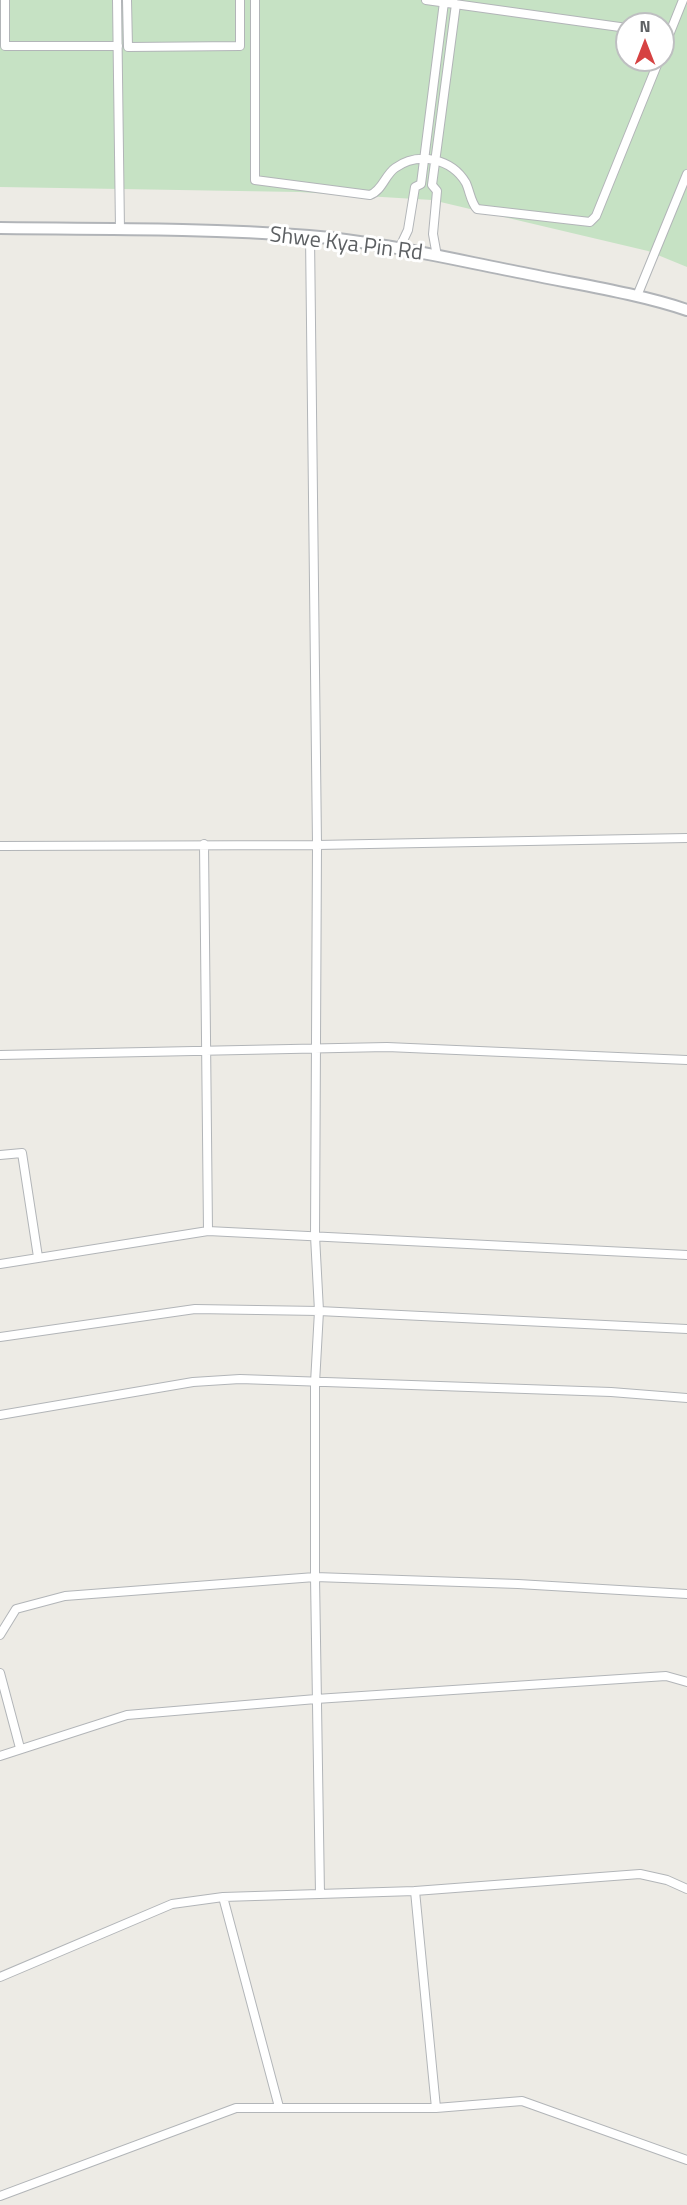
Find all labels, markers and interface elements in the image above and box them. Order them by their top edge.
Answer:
north arrow [615,12,675,72]
text: N [639,14,651,38]
street label: Shwe Kya Pin Rd [268,223,424,267]

